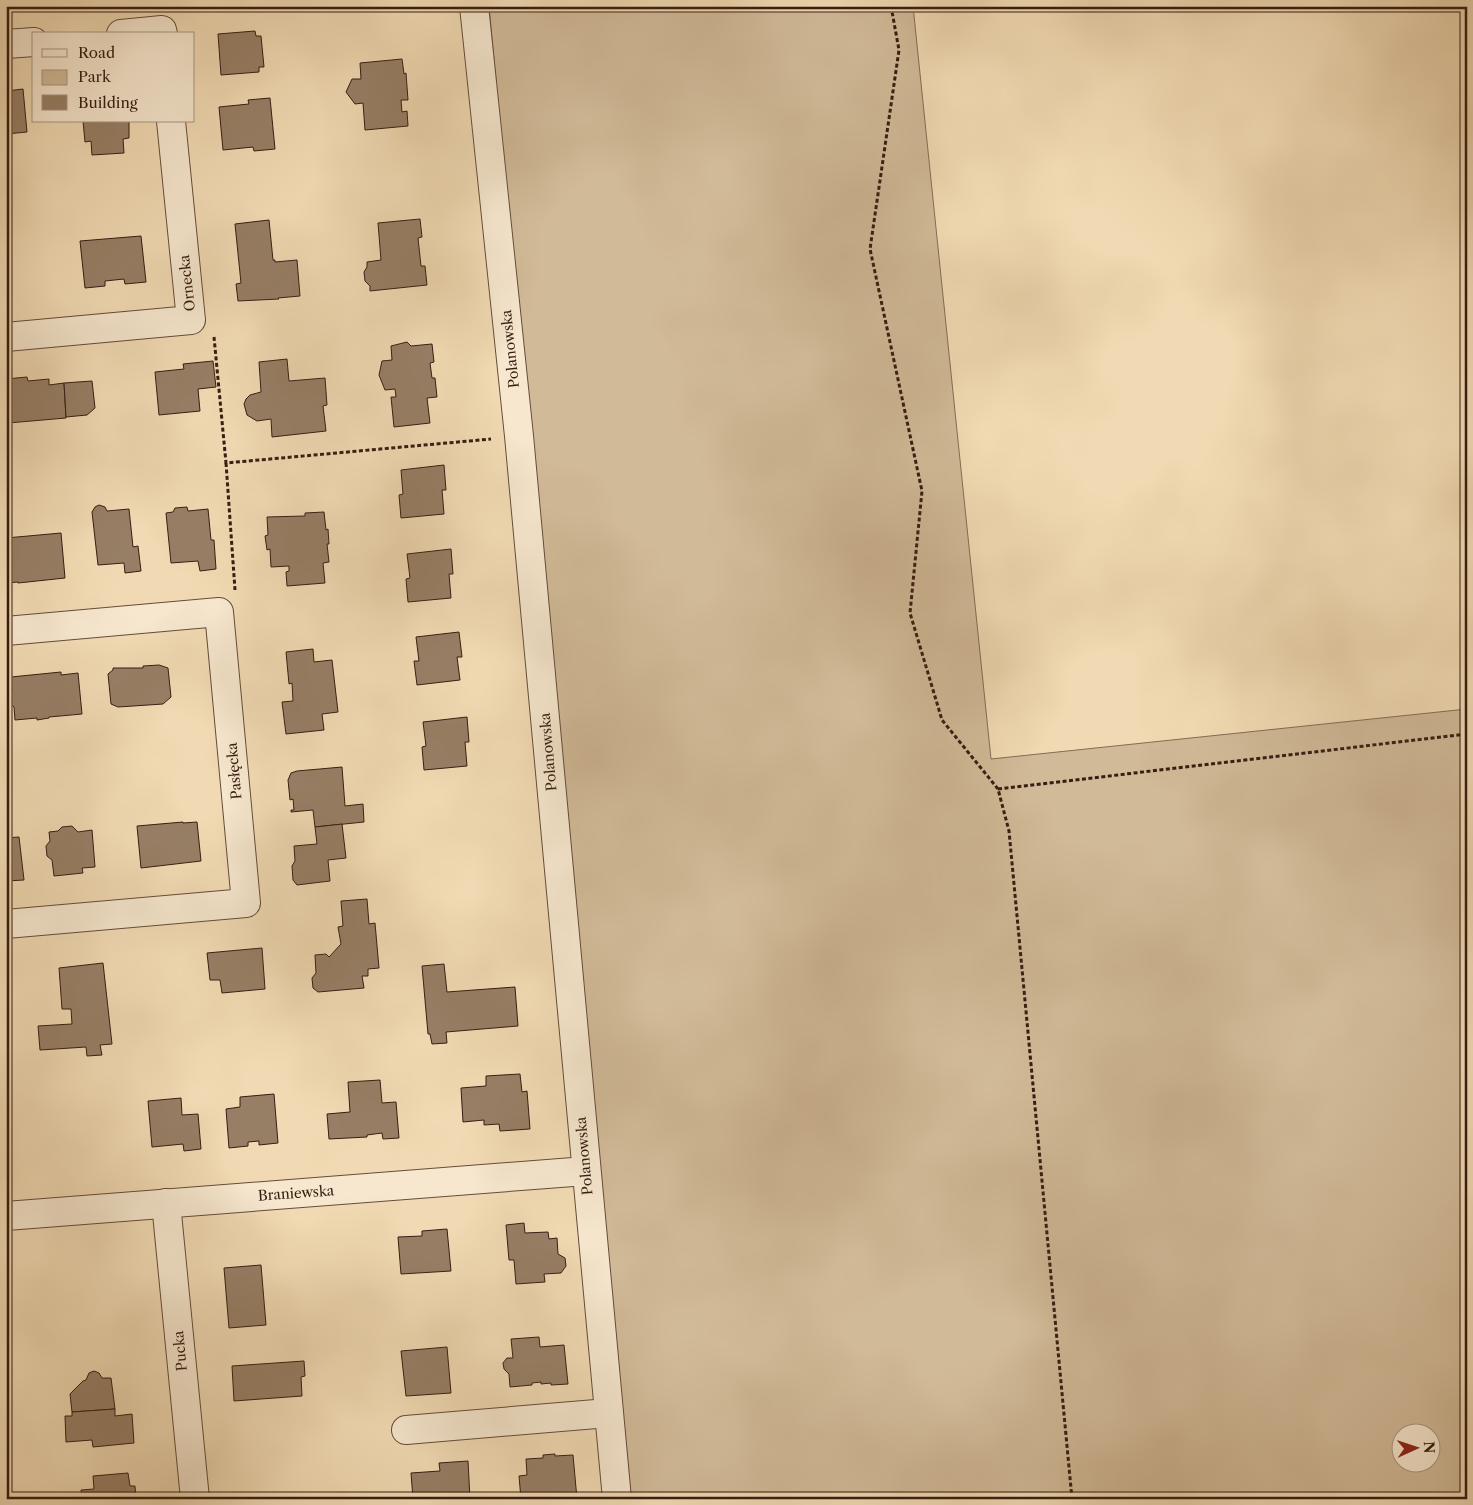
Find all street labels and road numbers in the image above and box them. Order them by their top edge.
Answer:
street label: Ornecka [175,253,199,312]
street label: Polanowska [497,308,523,389]
street label: Polanowska [536,711,560,792]
street label: Pasłęcka [222,741,245,800]
street label: Polanowska [572,1115,596,1196]
street label: Braniewska [257,1181,335,1205]
street label: Pucka [169,1329,191,1372]

